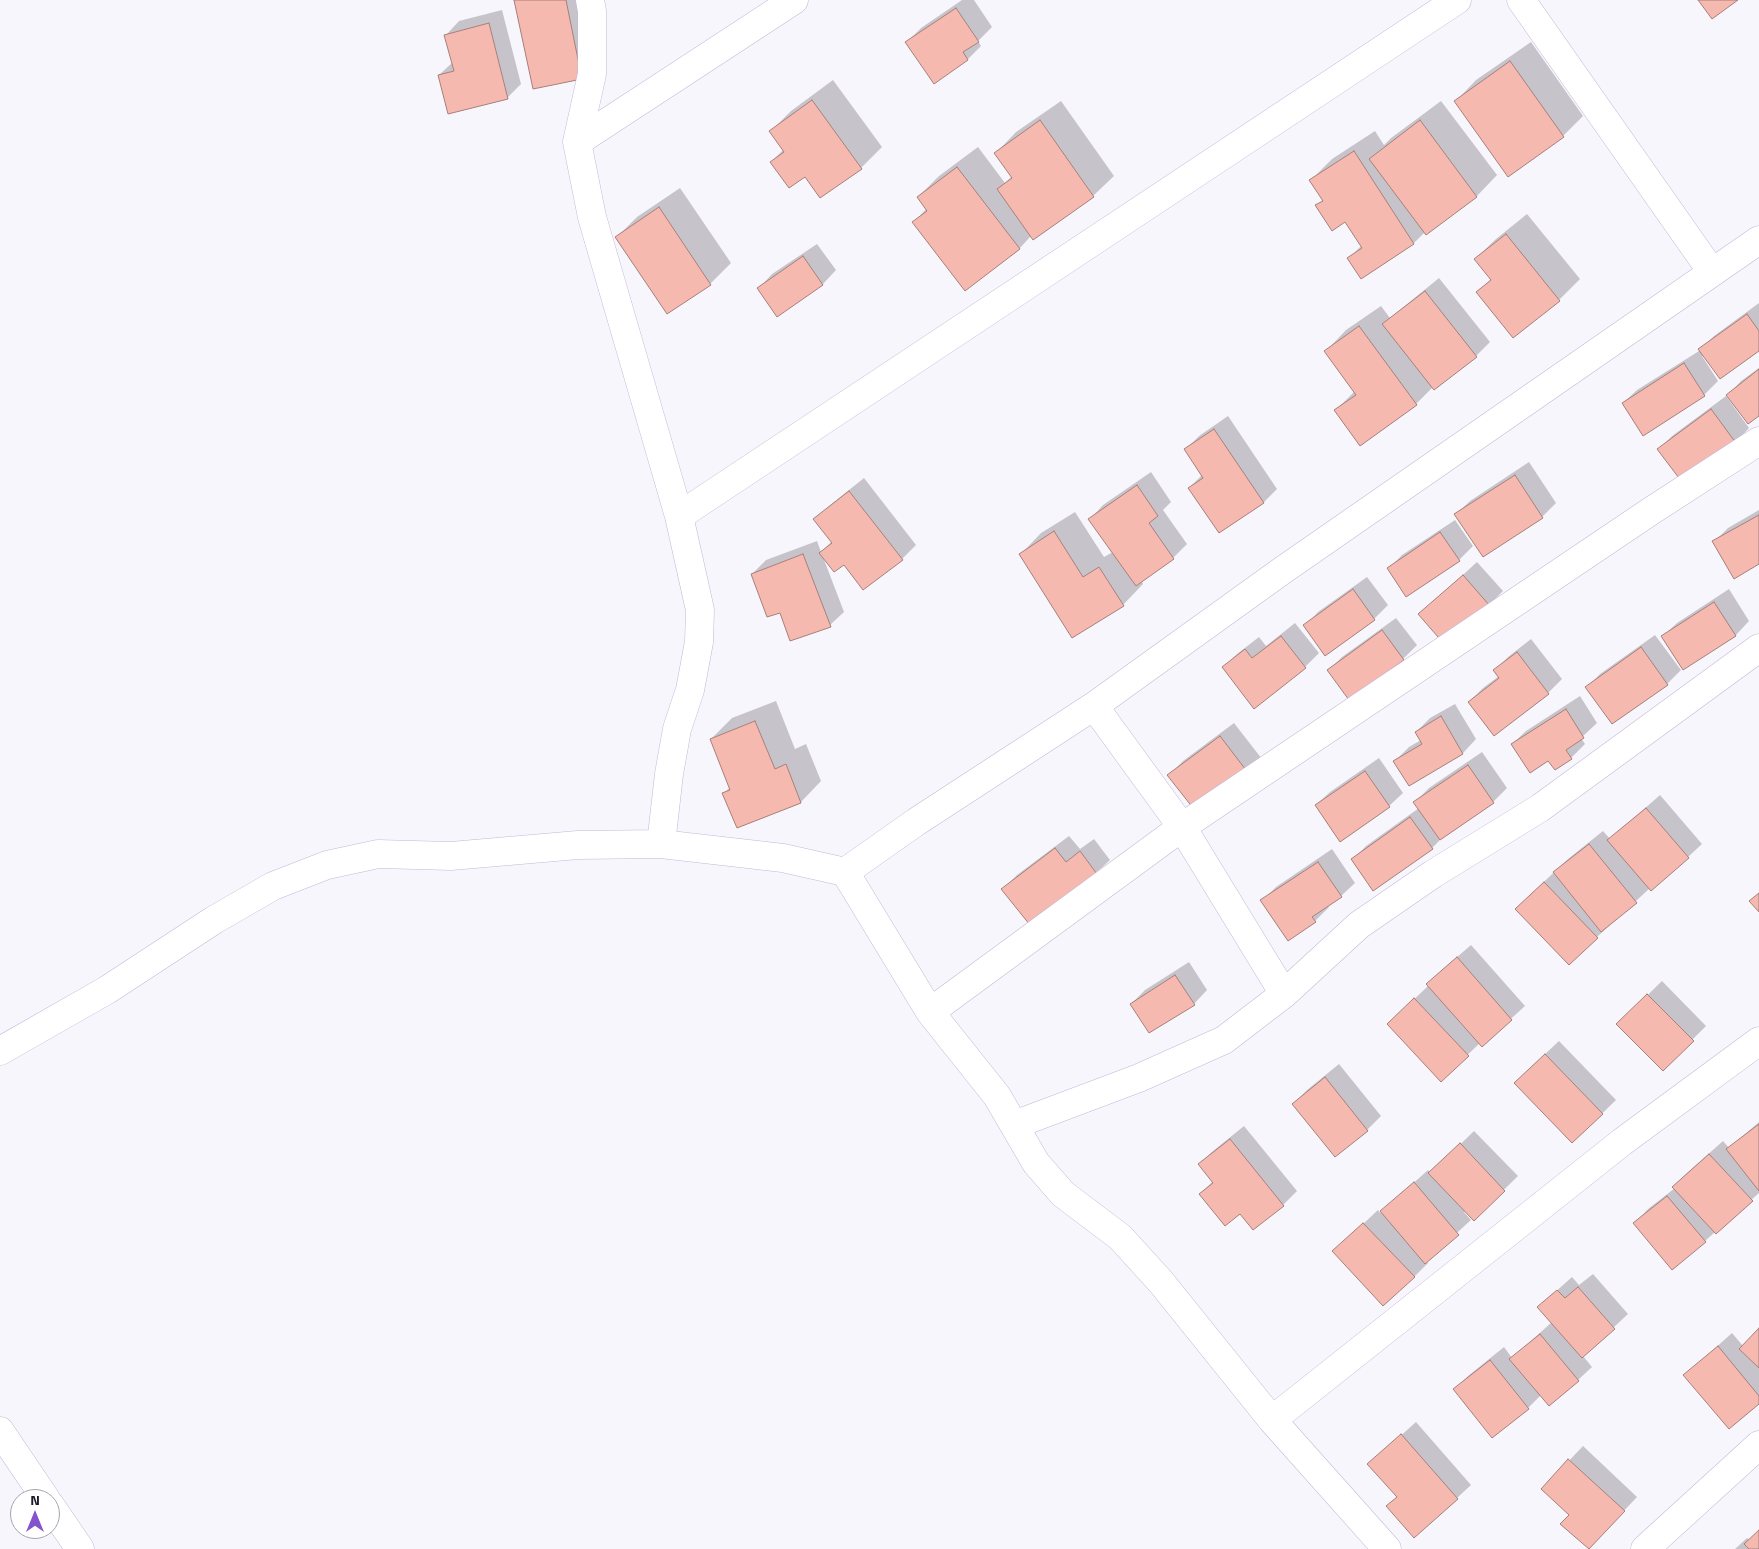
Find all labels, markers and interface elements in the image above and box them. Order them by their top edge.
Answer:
north arrow [10,1489,60,1539]
text: N [30,1489,40,1510]

